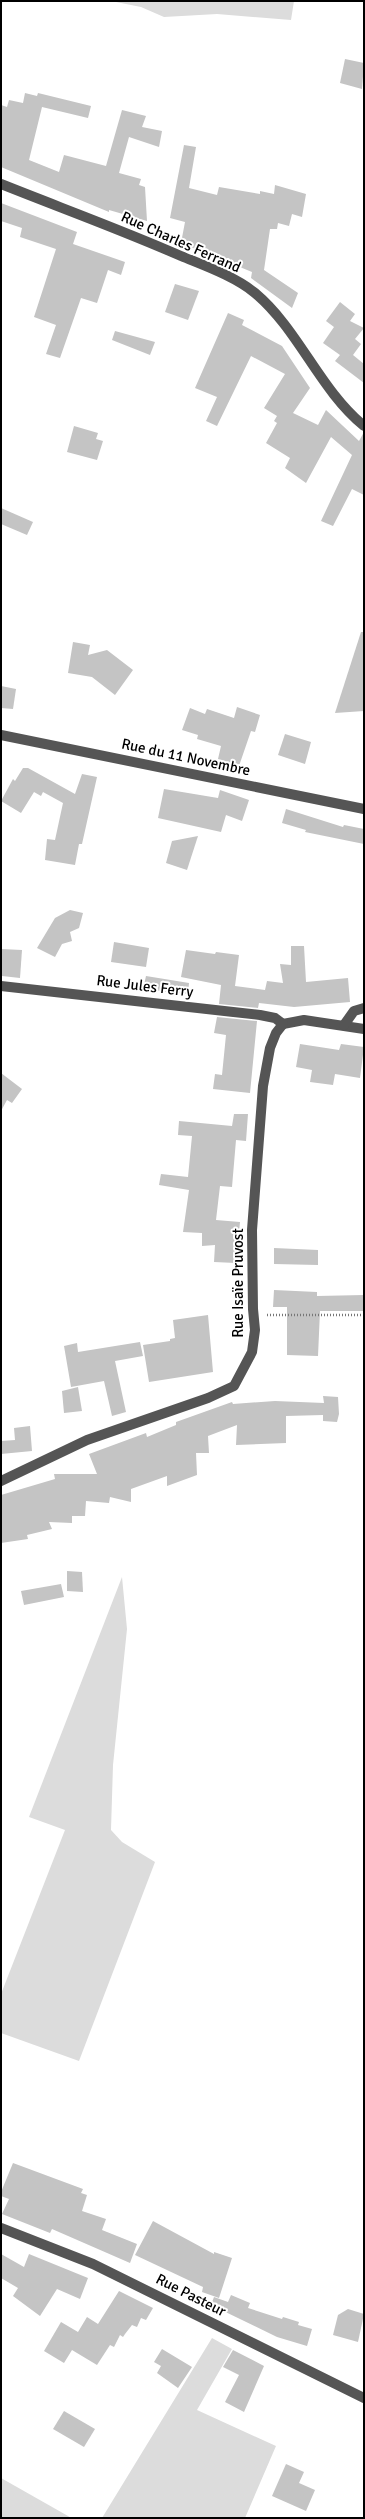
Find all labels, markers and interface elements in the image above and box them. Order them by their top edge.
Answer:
street label: Rue Charles Ferrand [118,208,244,277]
street label: Rue du 11 Novembre [120,735,252,779]
street label: Rue Jules Ferry [95,971,195,1001]
street label: Rue Isaïe Pruvost [229,1228,247,1338]
street label: Rue Pasteur [153,2270,230,2321]

